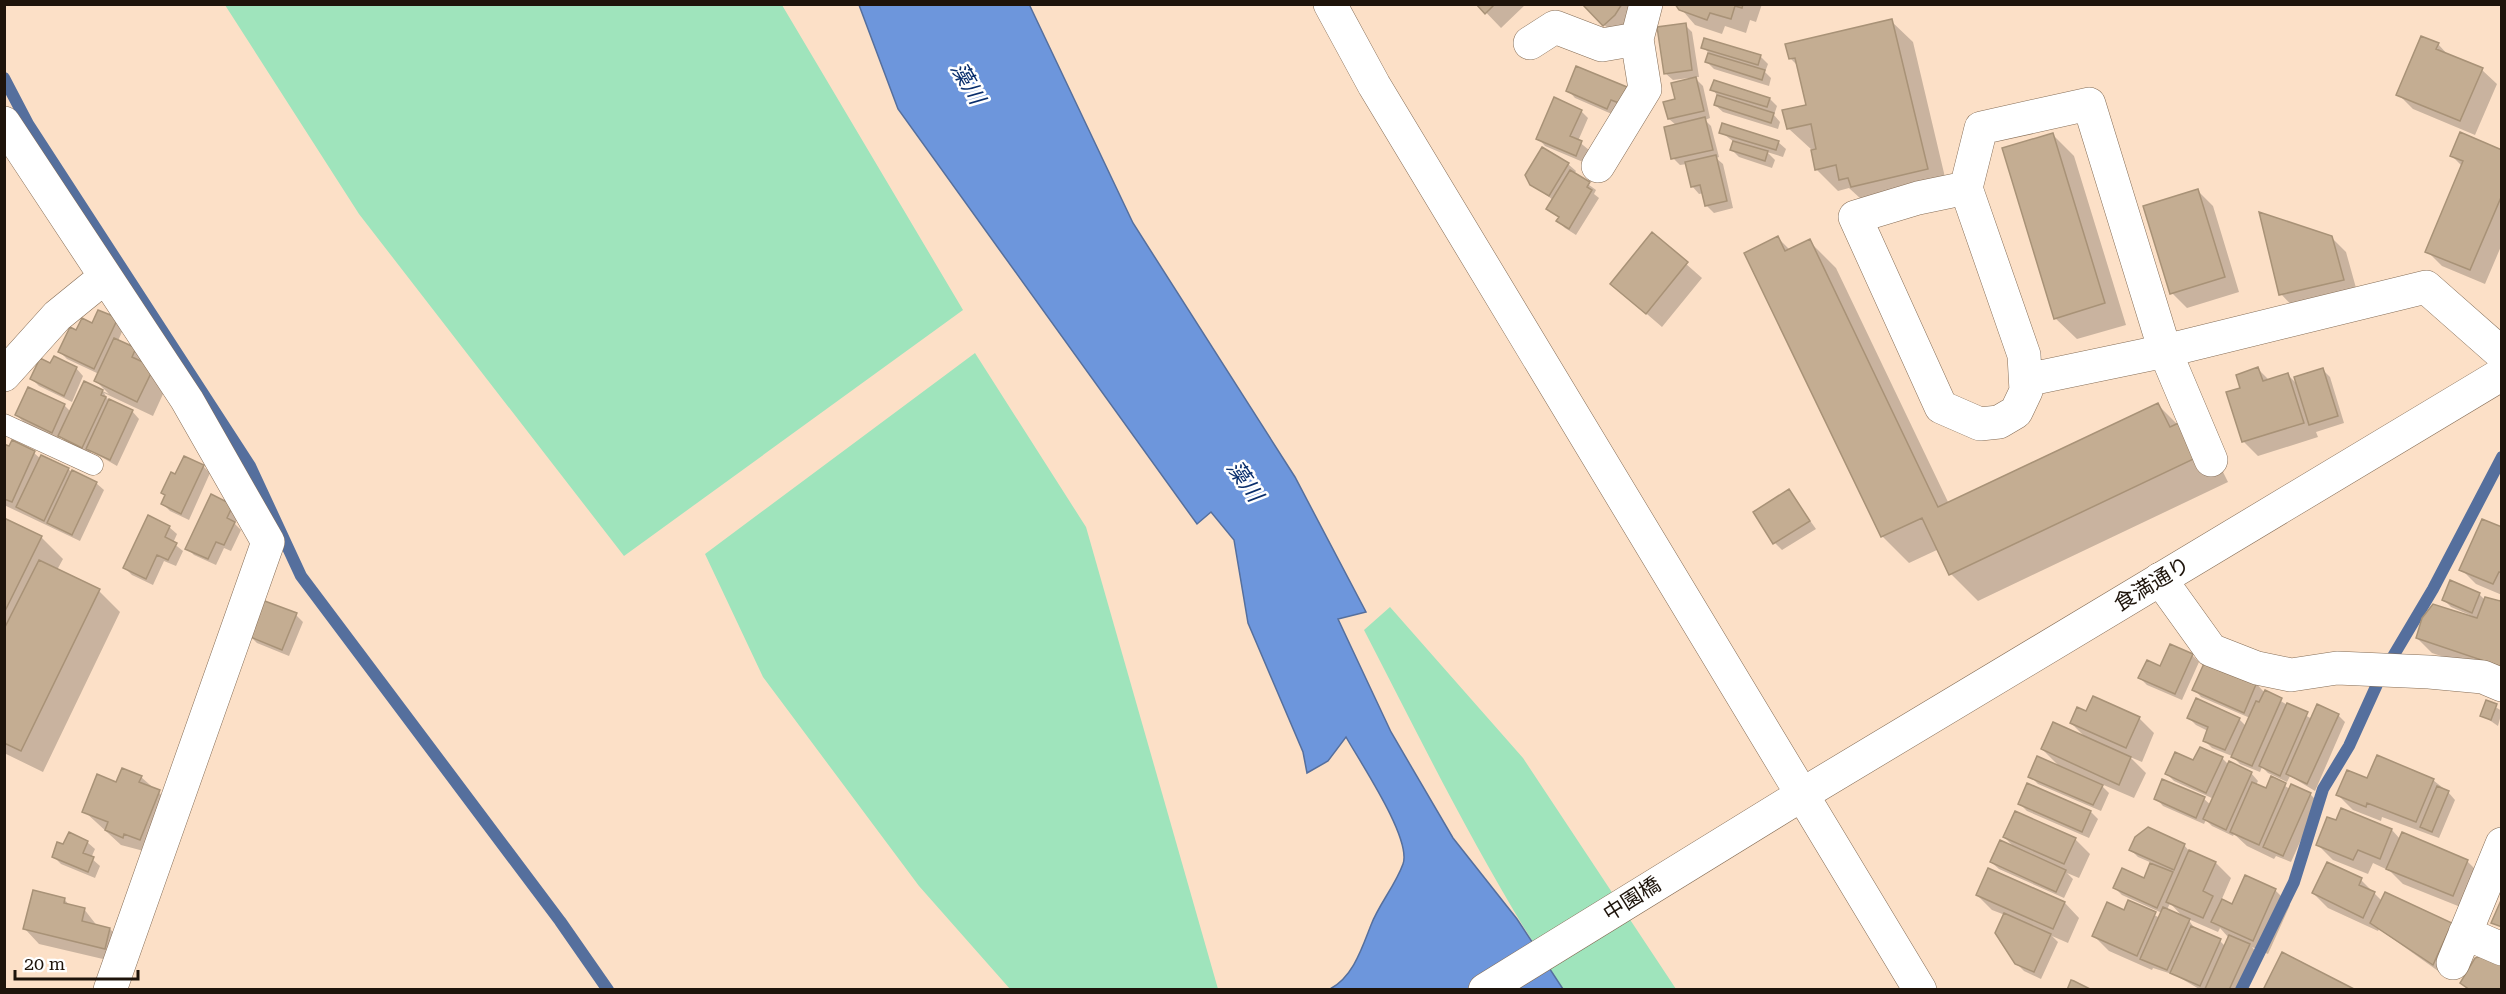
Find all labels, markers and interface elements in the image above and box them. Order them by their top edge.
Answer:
water label: 藻川 [946,58,991,110]
water label: 藻川 [1222,456,1269,508]
street label: 食満通り [2110,552,2194,616]
street label: 中園橋 [1599,872,1665,926]
scale bar [15,943,138,981]
text: 20 m [24,953,65,974]

